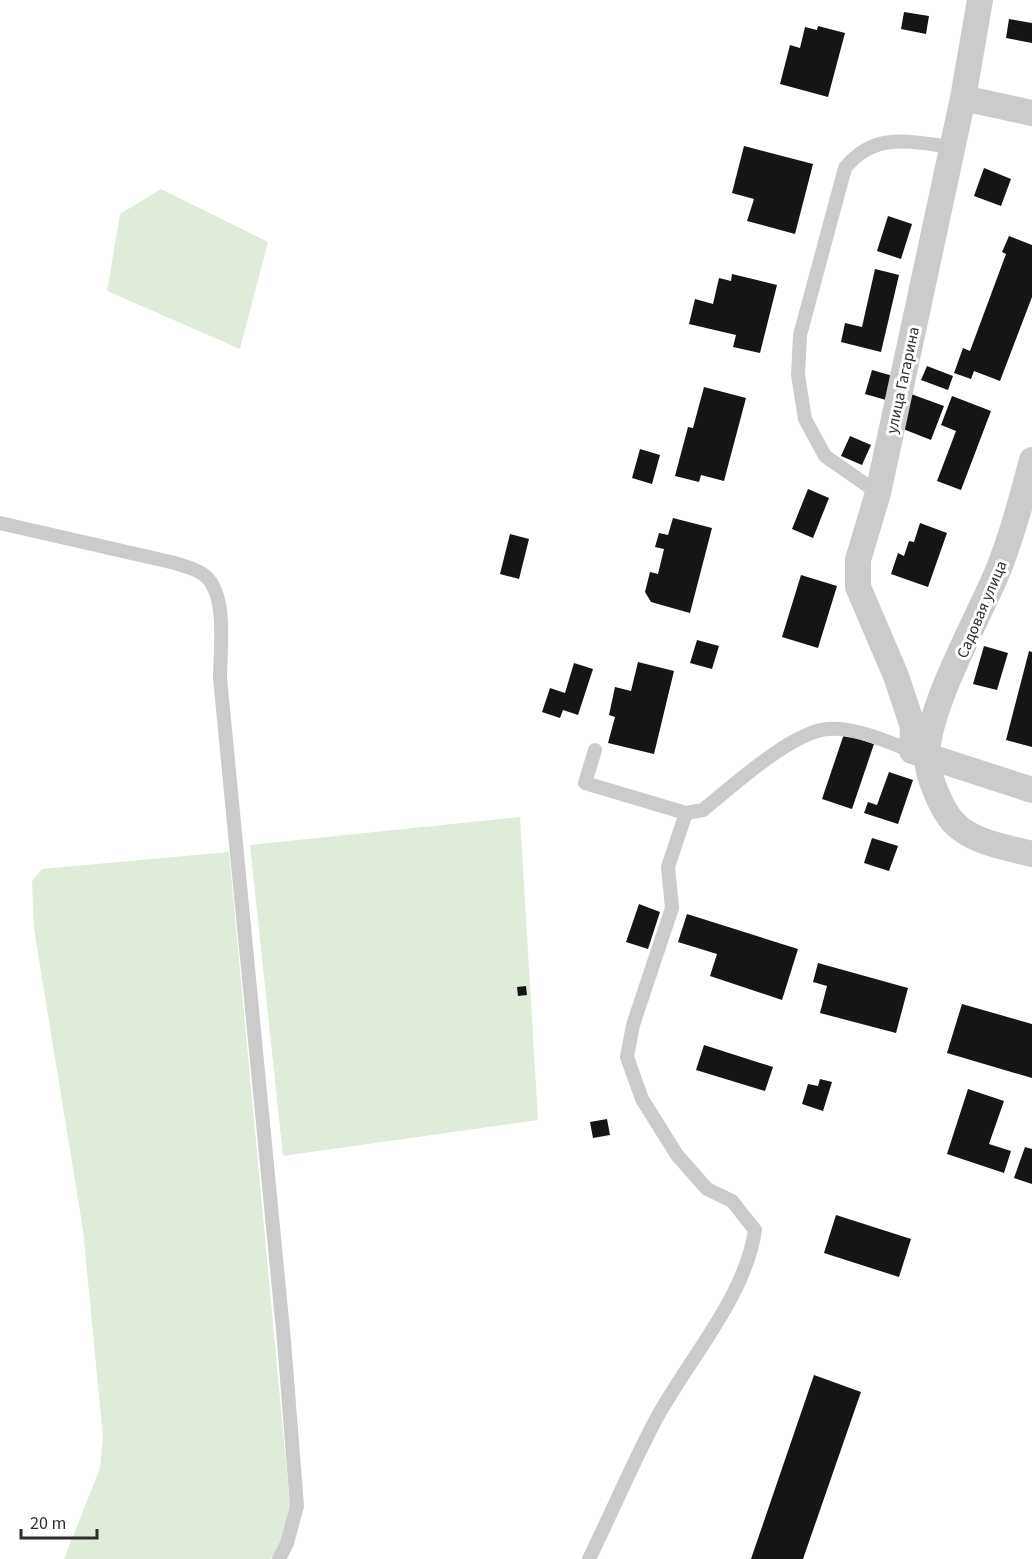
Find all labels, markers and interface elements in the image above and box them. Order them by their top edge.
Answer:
street label: улица Гагарина [881,325,925,436]
street label: Садовая улица [951,557,1012,662]
scale bar [21,1502,98,1540]
text: 20 m [30,1511,66,1536]

